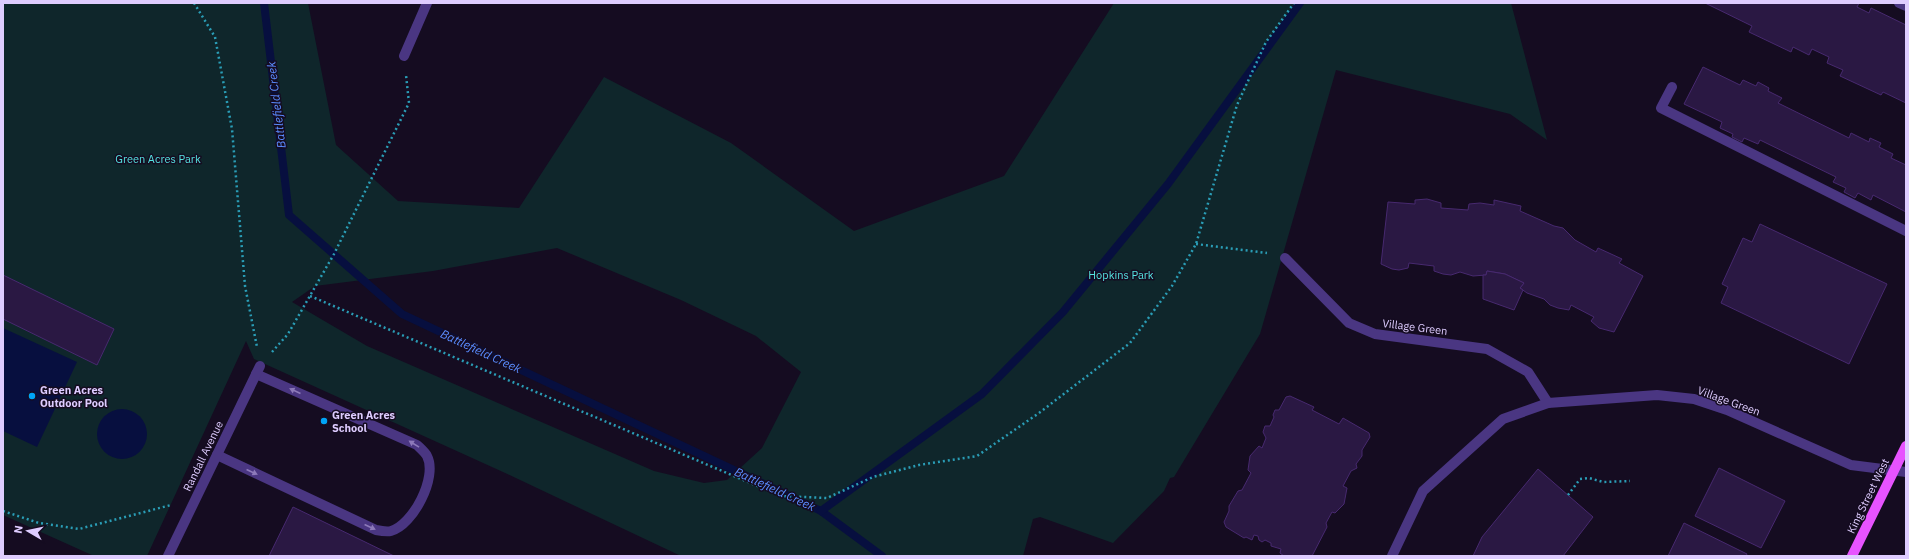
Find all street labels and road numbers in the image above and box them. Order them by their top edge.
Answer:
street label: Village Green [1382,316,1448,338]
street label: Village Green [1696,383,1762,419]
street label: Randall Avenue [180,419,226,493]
street label: King Street West [1844,456,1892,536]

